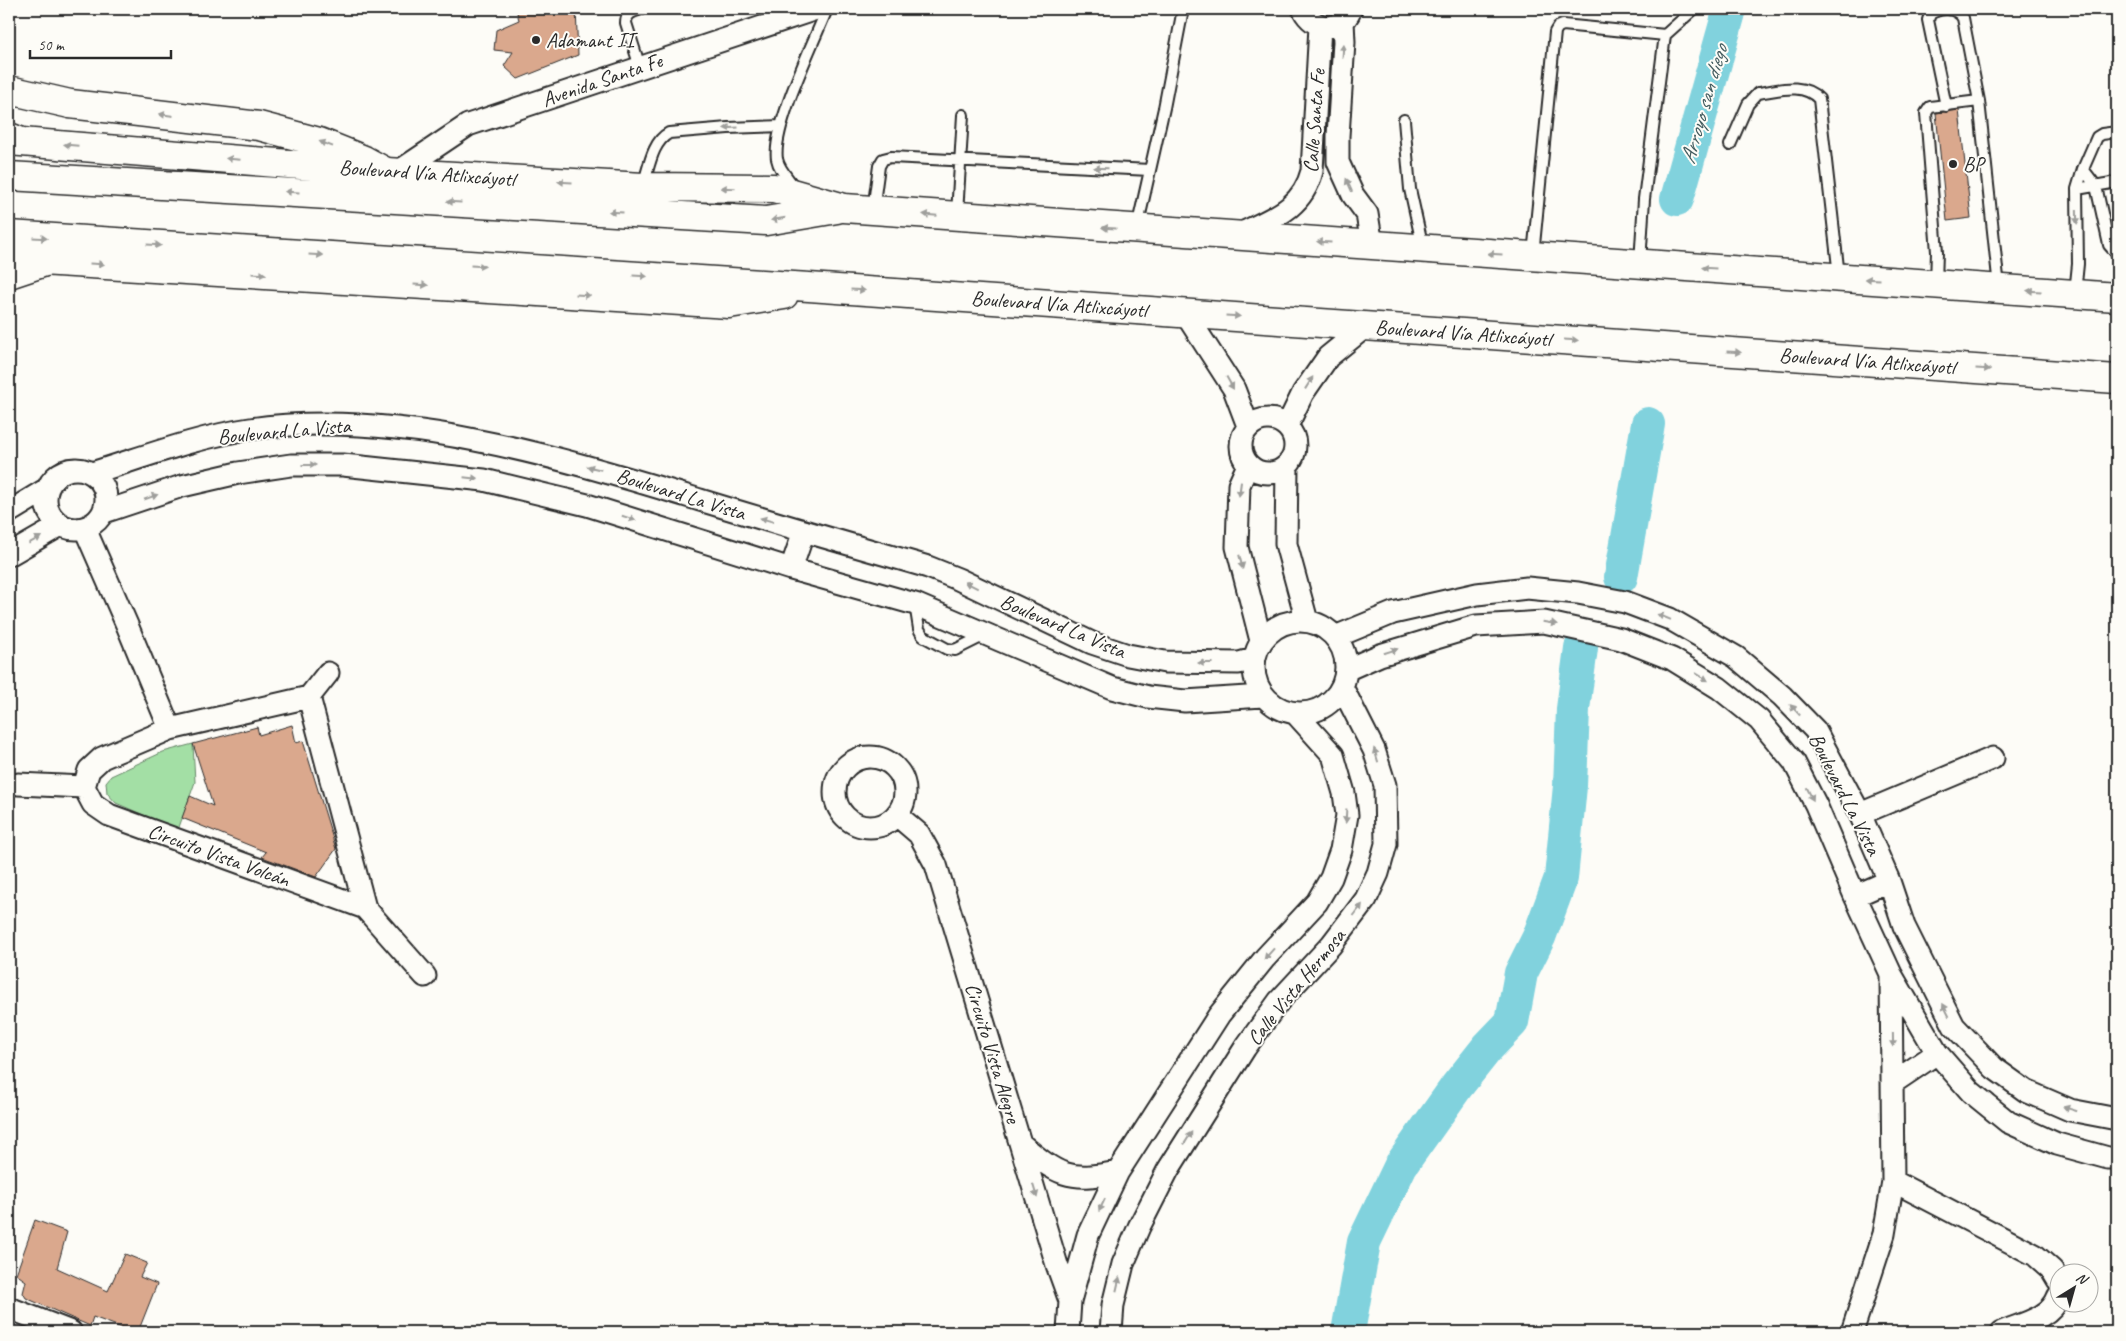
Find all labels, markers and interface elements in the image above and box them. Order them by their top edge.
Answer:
place label: Adamant II [546,27,639,53]
scale bar [30,28,171,60]
marker: Adamant II [530,34,542,46]
text: 50 m [38,36,65,55]
water label: Arroyo san diego [1674,39,1735,167]
one-way arrow [1340,43,1348,59]
street label: Avenida Santa Fe [539,47,667,113]
street label: Calle Santa Fe [1297,67,1331,174]
one-way arrow [158,111,174,119]
one-way arrow [723,124,739,132]
one-way arrow [318,140,333,147]
one-way arrow [63,141,79,149]
place label: BP [1963,151,1987,177]
street label: Boulevard Vía Atlixcáyotl [338,154,519,192]
one-way arrow [224,155,240,163]
marker: BP [1947,158,1959,170]
one-way arrow [1093,164,1109,172]
one-way arrow [557,177,573,185]
one-way arrow [1344,178,1352,192]
one-way arrow [720,184,736,192]
one-way arrow [284,188,300,196]
one-way arrow [446,198,462,206]
one-way arrow [608,208,624,216]
one-way arrow [2074,209,2082,225]
one-way arrow [921,211,937,219]
one-way arrow [770,216,786,224]
one-way arrow [1101,223,1117,231]
one-way arrow [32,234,48,242]
one-way arrow [1315,238,1331,246]
one-way arrow [146,242,162,250]
one-way arrow [1487,249,1503,257]
one-way arrow [308,252,324,260]
one-way arrow [89,261,105,269]
one-way arrow [470,262,486,270]
one-way arrow [1701,264,1717,272]
one-way arrow [251,271,267,279]
one-way arrow [633,273,649,281]
one-way arrow [1863,275,1879,283]
one-way arrow [413,281,429,289]
street label: Boulevard Vía Atlixcáyotl [970,285,1151,323]
one-way arrow [850,286,866,294]
one-way arrow [2025,286,2041,294]
one-way arrow [575,291,591,299]
one-way arrow [1225,313,1241,321]
street label: Boulevard Vía Atlixcáyotl [1374,314,1555,352]
one-way arrow [1564,337,1580,345]
street label: Boulevard Vía Atlixcáyotl [1778,342,1959,380]
one-way arrow [1726,348,1742,356]
one-way arrow [1975,366,1991,374]
one-way arrow [1226,376,1234,391]
one-way arrow [1304,377,1314,390]
street label: Boulevard La Vista [216,412,353,450]
one-way arrow [302,461,318,469]
street label: Boulevard La Vista [613,462,750,526]
one-way arrow [587,464,602,472]
one-way arrow [464,474,480,482]
one-way arrow [1235,481,1243,497]
one-way arrow [144,493,159,501]
one-way arrow [621,515,636,523]
one-way arrow [759,515,774,523]
one-way arrow [27,536,42,544]
one-way arrow [1237,554,1245,569]
one-way arrow [964,581,978,589]
street label: Boulevard La Vista [996,588,1131,665]
one-way arrow [1657,612,1671,620]
one-way arrow [1542,620,1558,628]
one-way arrow [1384,647,1399,655]
one-way arrow [1197,659,1213,667]
one-way arrow [1695,672,1708,681]
one-way arrow [1789,704,1801,716]
street label: Boulevard La Vista [1803,729,1888,861]
one-way arrow [1372,748,1379,763]
one-way arrow [1806,787,1814,801]
one-way arrow [1341,809,1349,825]
street label: Circuito Vista Volcán [145,817,294,893]
one-way arrow [1352,904,1363,917]
street label: Calle Vista Hermosa [1241,922,1352,1051]
one-way arrow [1263,947,1275,959]
street label: Circuito Vista Alegre [959,980,1027,1127]
one-way arrow [1942,1003,1950,1017]
one-way arrow [1889,1033,1897,1049]
one-way arrow [2062,1105,2077,1113]
one-way arrow [1184,1132,1193,1145]
one-way arrow [1031,1184,1039,1199]
one-way arrow [1098,1198,1106,1212]
north arrow [2048,1264,2098,1314]
text: N [2073,1269,2092,1289]
one-way arrow [1114,1277,1122,1292]

